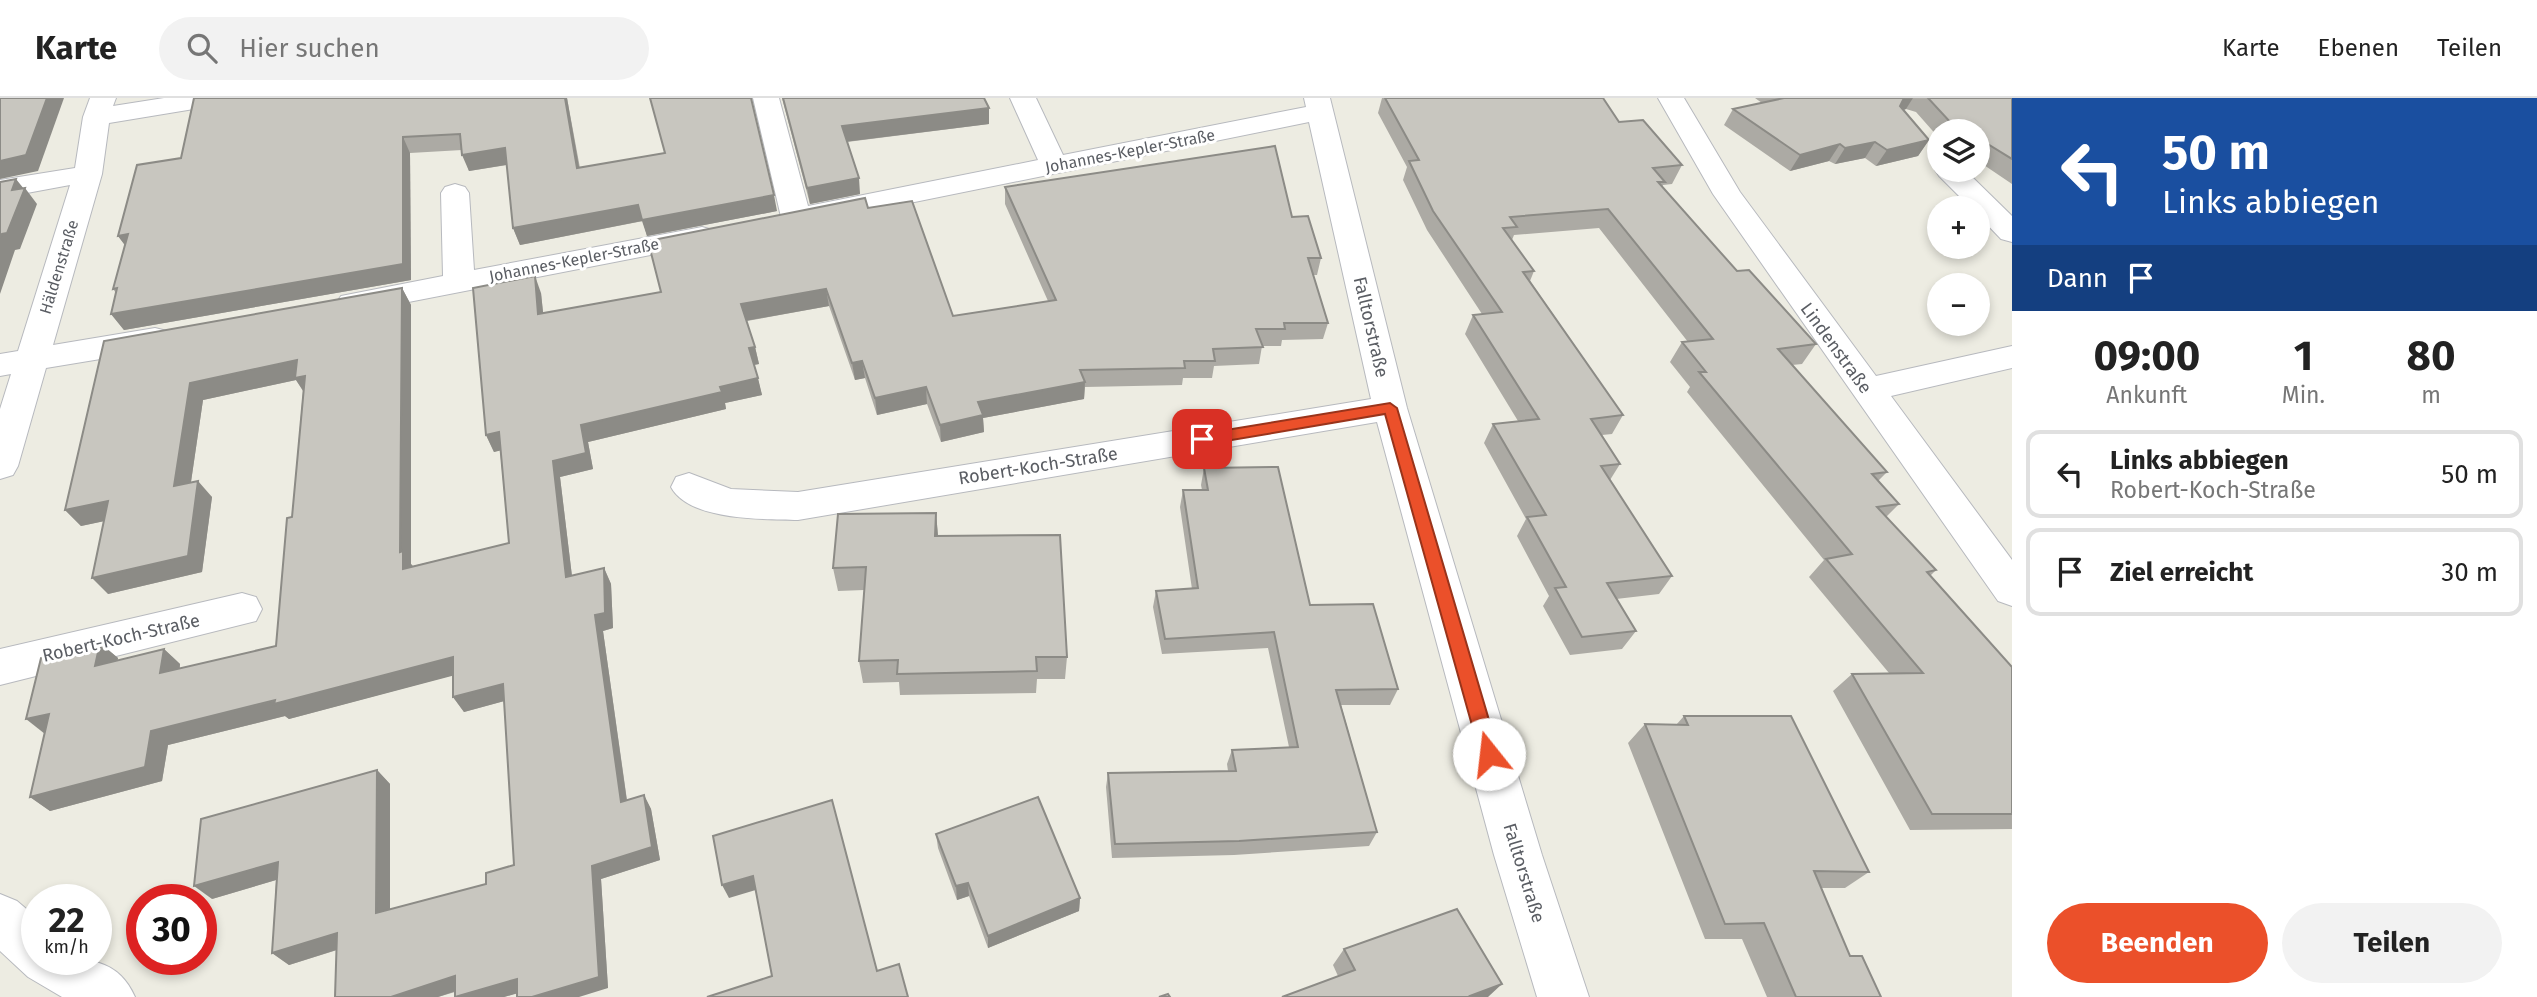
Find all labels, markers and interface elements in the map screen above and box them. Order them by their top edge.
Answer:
search box [159,17,649,80]
text: Karte [35,28,117,68]
icon: search [183,29,221,67]
text: Hier suchen [239,33,380,64]
text: Karte [2222,34,2280,62]
text: Ebenen [2318,34,2399,62]
text: Teilen [2437,34,2502,62]
map controls [1927,119,1990,336]
button: layers [1927,119,1990,182]
text: 50 m [2162,123,2270,182]
street label: Johannes-Kepler-Straße [1043,125,1217,177]
icon: left [2047,126,2138,217]
text: Links abbiegen [2162,183,2380,221]
button: + [1927,196,1990,259]
street label: Häldenstraße [36,218,82,316]
street label: Johannes-Kepler-Straße [487,234,661,286]
icon: arrive [2122,259,2160,297]
text: Dann [2047,263,2108,294]
button: − [1927,273,1990,336]
street label: Falltorstraße [1349,274,1393,380]
street label: Lindenstraße [1796,298,1876,398]
text: 09:00 [2093,331,2200,381]
text: 1 [2294,331,2313,381]
text: 80 [2407,331,2456,381]
text: Ankunft [2106,381,2187,409]
text: Min. [2282,381,2325,409]
text: m [2421,381,2441,409]
pin [1172,409,1232,469]
icon: arrive [1183,420,1221,458]
street label: Robert-Koch-Straße [957,443,1119,489]
text: Links abbiegen [2110,445,2289,476]
icon: left [2051,455,2089,493]
text: 50 m [2441,459,2498,490]
text: Robert-Koch-Straße [2110,476,2316,504]
icon: arrive [2051,553,2089,591]
text: Ziel erreicht [2110,557,2253,588]
text: 30 m [2441,557,2498,588]
street label: Robert-Koch-Straße [40,609,202,667]
position arrow [1452,717,1526,791]
street label: Falltorstraße [1498,821,1550,925]
speed limit sign: 30 [126,884,217,975]
text: 22 [48,899,85,941]
button: Beenden [2047,903,2268,983]
button: Teilen [2282,903,2502,983]
text: km/h [44,936,89,958]

